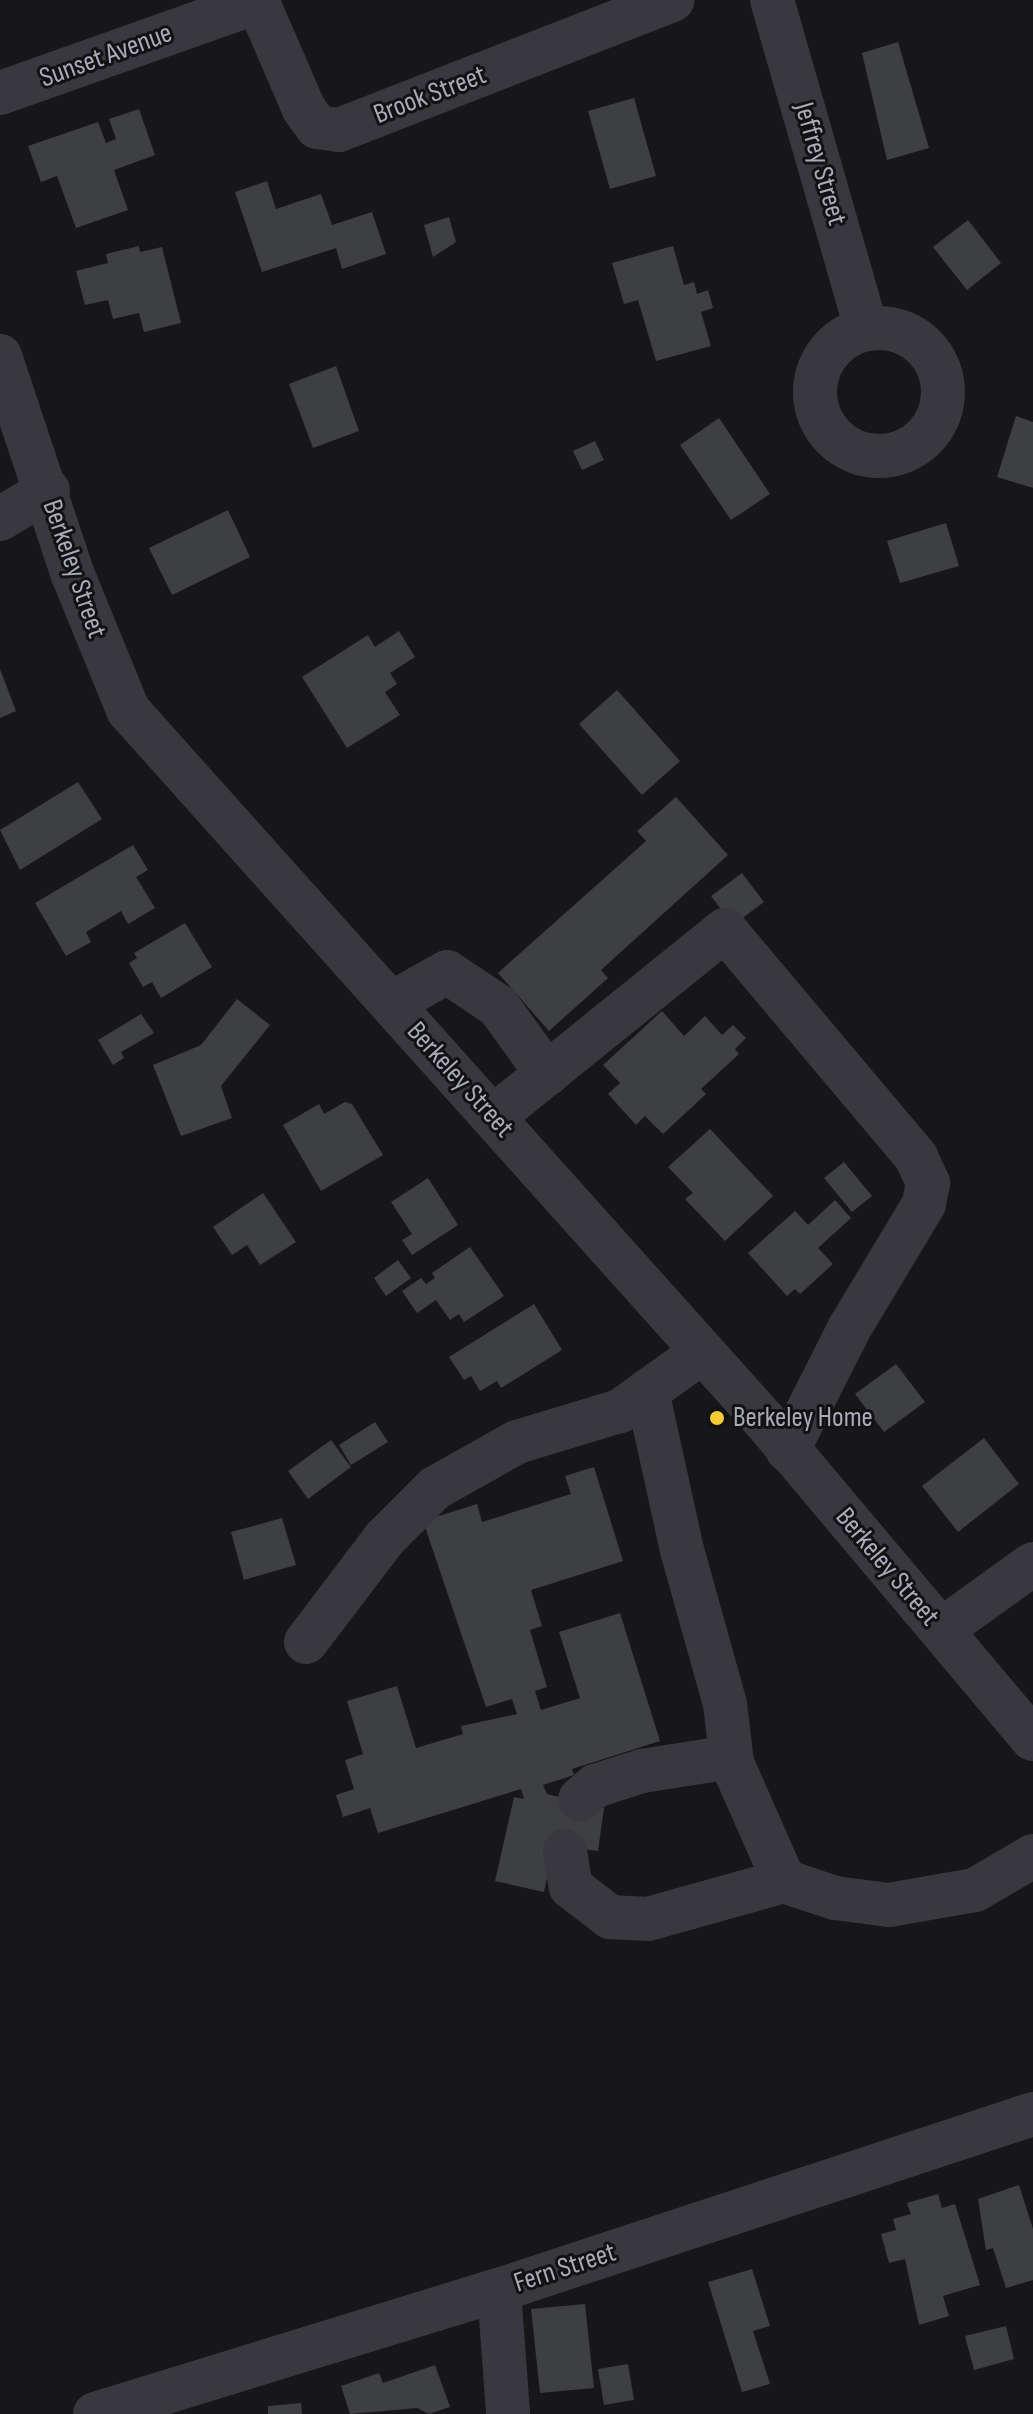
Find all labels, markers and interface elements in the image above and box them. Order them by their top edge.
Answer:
street label: Sunset Avenue [35,17,177,95]
street label: Brook Street [369,58,491,132]
street label: Jeffrey Street [786,99,854,229]
street label: Berkeley Street [35,496,113,642]
street label: Berkeley Street [399,1015,521,1145]
place label: Berkeley Home [733,1401,873,1435]
marker: Berkeley Home [708,1409,726,1427]
street label: Berkeley Street [828,1501,946,1633]
street label: Fern Street [510,2236,620,2300]

